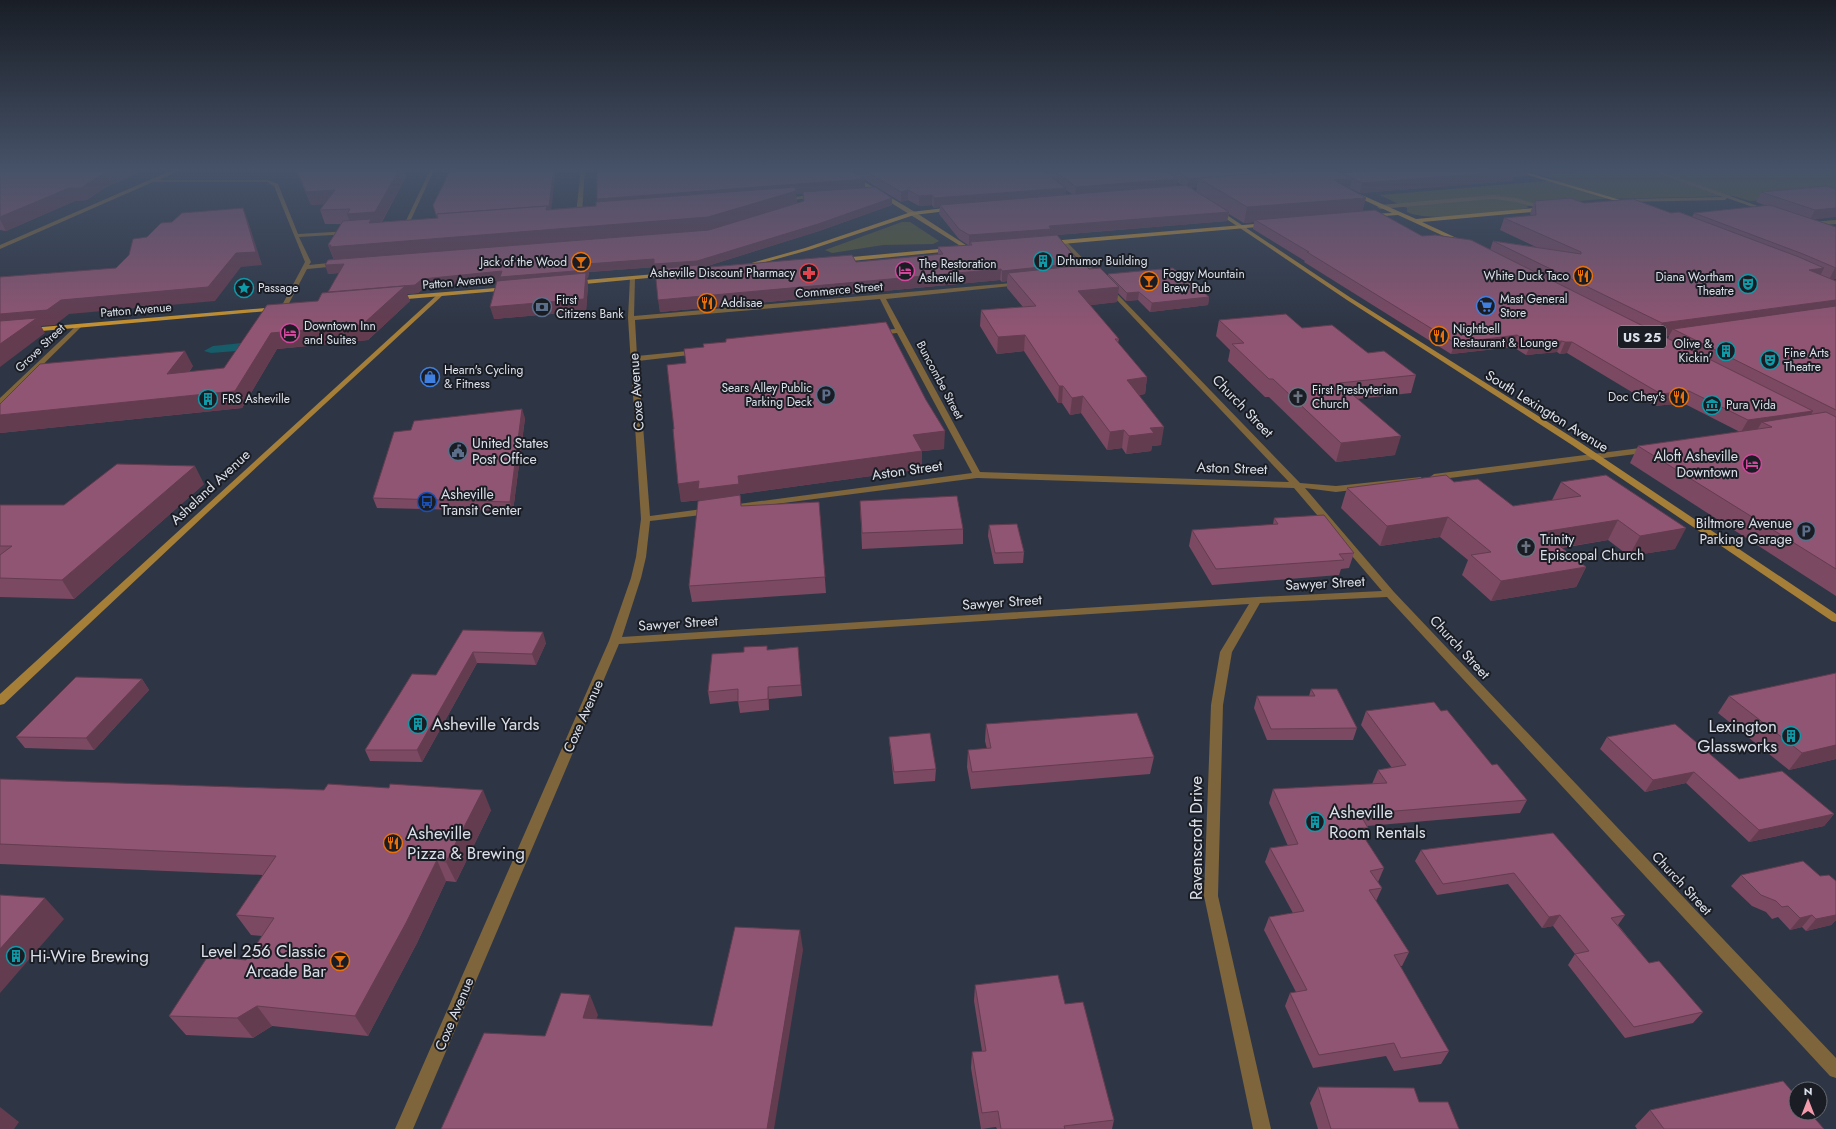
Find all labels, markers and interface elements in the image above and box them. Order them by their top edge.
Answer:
building icon: Drhumor Building [1032,250,1054,272]
bar icon: Jack of the Wood [570,251,592,273]
place label: Drhumor Building [1057,252,1147,270]
place label: Jack of the Wood [478,253,567,271]
place label: The Restoration Asheville [919,255,997,287]
hotel icon: The Restoration Asheville [894,260,916,282]
pharmacy icon: Asheville Discount Pharmacy [798,262,820,284]
place label: Asheville Discount Pharmacy [650,264,796,282]
place label: Foggy Mountain Brew Pub [1163,265,1245,297]
restaurant icon: White Duck Taco [1572,265,1594,287]
place label: White Duck Taco [1484,267,1569,285]
place label: Diana Wortham Theatre [1655,268,1734,300]
street label: Patton Avenue [422,270,494,294]
bar icon: Foggy Mountain Brew Pub [1138,270,1160,292]
theatre icon: Diana Wortham Theatre [1737,273,1759,295]
place icon: Passage [233,277,255,299]
street label: Commerce Street [794,277,884,303]
place label: Passage [258,279,298,297]
place label: Mast General Store [1500,290,1567,322]
place label: First Citizens Bank [556,291,624,323]
restaurant icon: Addisae [696,292,718,314]
place label: Addisae [721,294,763,312]
supermarket icon: Mast General Store [1475,295,1497,317]
bank icon: First Citizens Bank [531,296,553,318]
street label: Patton Avenue [100,298,172,322]
place label: Downtown Inn and Suites [304,317,376,349]
street label: Grove Street [11,320,69,376]
place label: Nightbell Restaurant & Lounge [1453,320,1558,352]
hotel icon: Downtown Inn and Suites [279,322,301,344]
restaurant icon: Nightbell Restaurant & Lounge [1428,325,1450,347]
road number: US 25 [1618,326,1666,348]
place label: Olive & Kickin' [1674,335,1712,367]
street label: Buncombe Street [912,338,968,422]
building icon: Olive & Kickin' [1715,340,1737,362]
place label: Fine Arts Theatre [1784,344,1829,376]
theatre icon: Fine Arts Theatre [1759,349,1781,371]
street label: Coxe Avenue [623,353,649,431]
place label: Hearn's Cycling & Fitness [444,361,523,393]
street label: South Lexington Avenue [1482,365,1612,457]
shop icon: Hearn's Cycling & Fitness [419,366,441,388]
street label: Church Street [1208,370,1279,442]
place label: Sears Alley Public Parking Deck [722,379,813,411]
place label: First Presbyterian Church [1312,381,1398,413]
parking icon: Sears Alley Public Parking Deck [815,384,837,406]
church icon: First Presbyterian Church [1287,386,1309,408]
restaurant icon: Doc Chey's [1668,386,1690,408]
building icon: FRS Asheville [197,388,219,410]
place label: Doc Chey's [1608,388,1665,406]
place label: FRS Asheville [222,390,290,408]
museum icon: Pura Vida [1701,394,1723,416]
place label: Pura Vida [1726,396,1776,414]
place label: United States Post Office [472,433,549,469]
public building icon: United States Post Office [447,440,469,462]
street label: Asheland Avenue [166,445,254,529]
place label: Aloft Asheville Downtown [1654,446,1738,482]
hotel icon: Aloft Asheville Downtown [1741,453,1763,475]
street label: Aston Street [871,455,944,485]
street label: Aston Street [1196,457,1268,479]
place label: Asheville Transit Center [441,484,522,520]
bus stop icon: Asheville Transit Center [416,491,438,513]
place label: Biltmore Avenue Parking Garage [1696,513,1792,549]
parking icon: Biltmore Avenue Parking Garage [1795,520,1817,542]
place label: Trinity Episcopal Church [1540,529,1644,565]
church icon: Trinity Episcopal Church [1515,536,1537,558]
street label: Sawyer Street [1285,571,1366,595]
street label: Sawyer Street [961,589,1043,615]
street label: Sawyer Street [637,610,719,636]
street label: Church Street [1425,611,1495,684]
street label: Coxe Avenue [558,676,608,756]
place label: Asheville Yards [432,712,540,736]
building icon: Asheville Yards [407,713,429,735]
place label: Lexington Glassworks [1697,714,1777,758]
building icon: Lexington Glassworks [1780,725,1802,747]
street label: Ravenscroft Drive [1184,776,1208,900]
place label: Asheville Room Rentals [1329,800,1426,844]
building icon: Asheville Room Rentals [1304,811,1326,833]
place label: Asheville Pizza & Brewing [407,821,525,865]
restaurant icon: Asheville Pizza & Brewing [382,832,404,854]
street label: Church Street [1647,847,1717,920]
place label: Level 256 Classic Arcade Bar [201,939,326,983]
place label: Hi-Wire Brewing [30,944,149,968]
building icon: Hi-Wire Brewing [5,945,27,967]
bar icon: Level 256 Classic Arcade Bar [329,950,351,972]
street label: Coxe Avenue [430,974,478,1054]
north arrow [1788,1081,1828,1121]
text: N [1804,1083,1812,1099]

